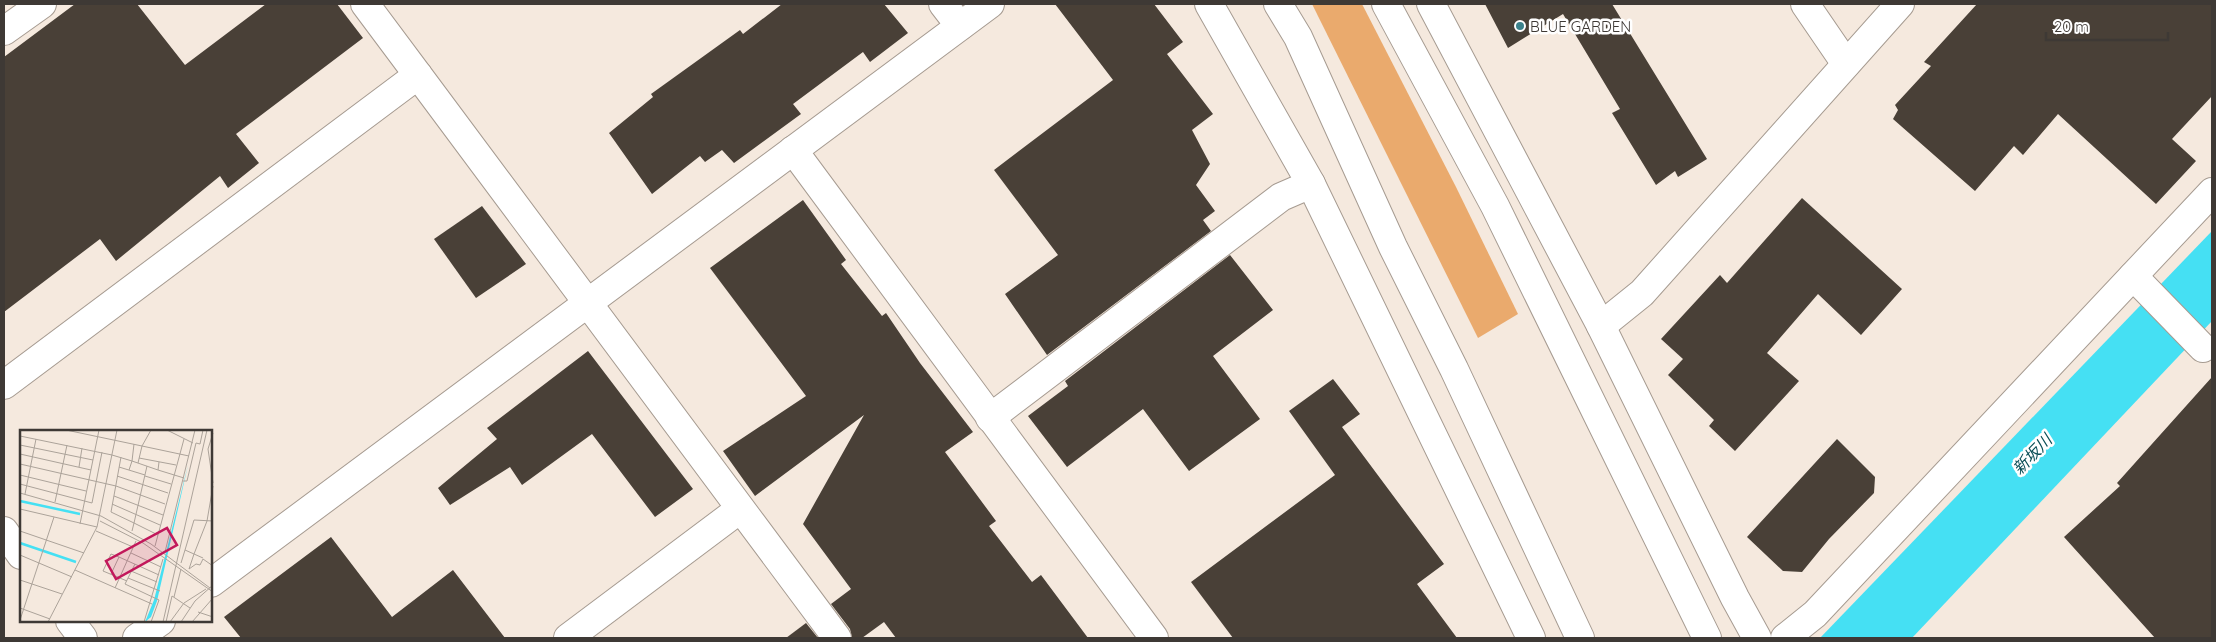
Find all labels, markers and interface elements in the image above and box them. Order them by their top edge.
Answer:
scale bar [2046,10,2168,42]
place label: BLUE GARDEN [1530,17,1631,36]
text: 20 m [2054,17,2089,36]
marker: BLUE GARDEN [1514,20,1526,32]
water label: 新坂川 [2008,428,2057,478]
inset map [20,430,212,622]

